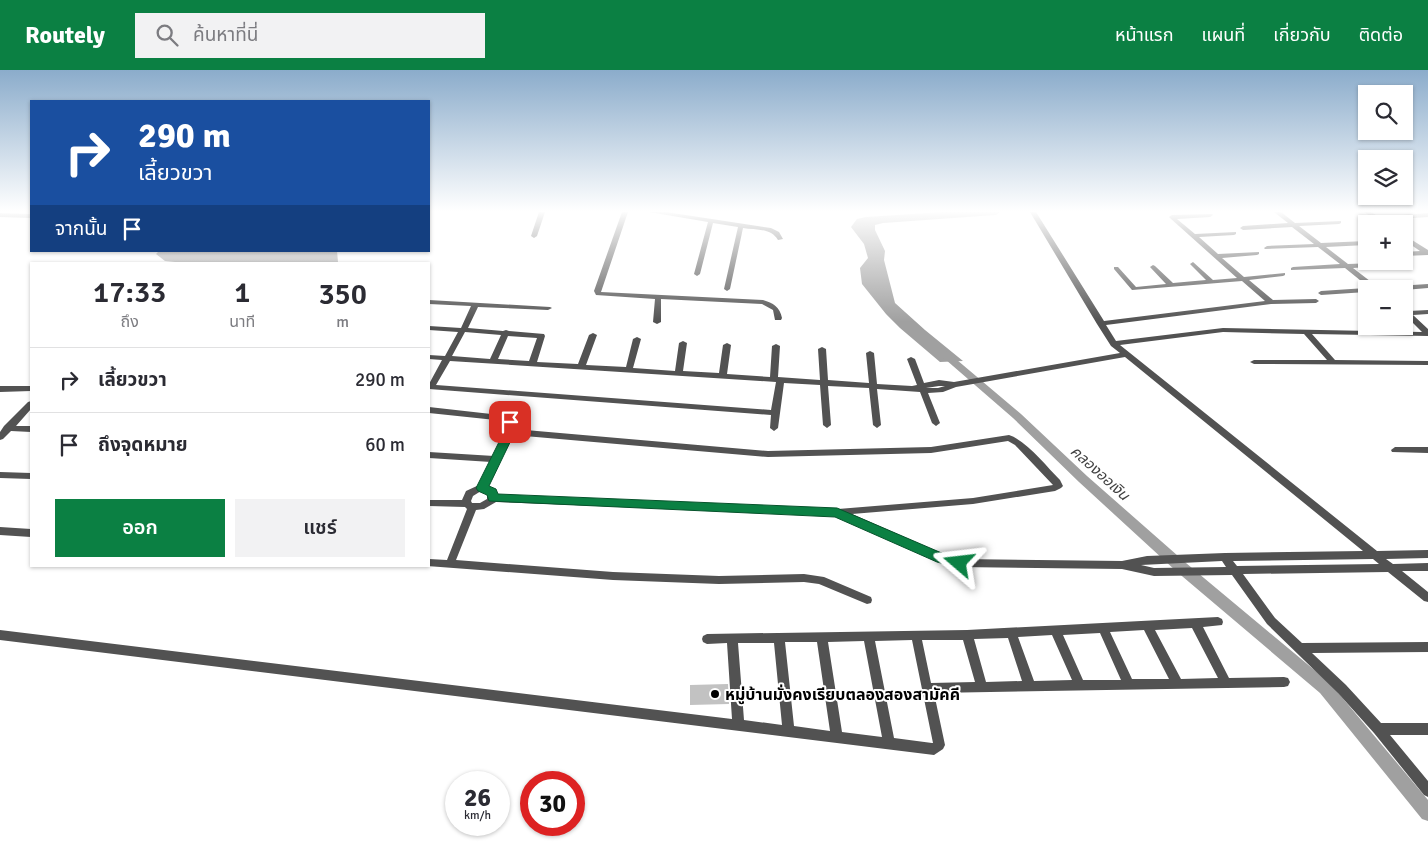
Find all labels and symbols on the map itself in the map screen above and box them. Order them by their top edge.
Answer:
pin [489,401,531,443]
water label: คลองออเงิน [1067,442,1134,505]
position arrow [932,536,984,588]
place label: หมู่บ้านมั่งคงเรียบตลองสองสามัคคี [725,684,960,705]
marker: หมู่บ้านมั่งคงเรียบตลองสองสามัคคี [709,688,721,700]
speed limit sign: 30 [520,771,585,836]

